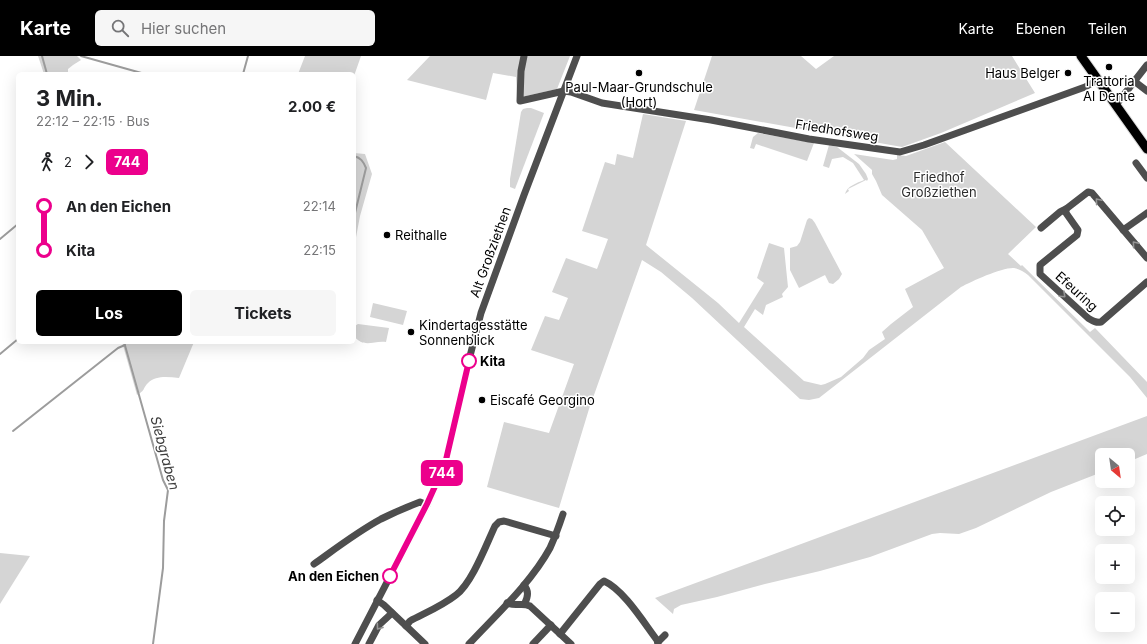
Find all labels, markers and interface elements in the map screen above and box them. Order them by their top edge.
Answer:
search box [95,10,375,46]
text: Karte [20,17,71,40]
icon: search [109,17,131,39]
text: Hier suchen [141,19,226,38]
text: Karte [958,20,994,37]
text: Ebenen [1016,20,1066,37]
text: Teilen [1088,20,1127,37]
marker: Trattoria Al Dente [1104,62,1114,72]
place label: Haus Belger [985,65,1060,81]
marker: Paul-Maar-Grundschule (Hort) [634,68,644,78]
marker: Haus Belger [1063,68,1073,78]
place label: Trattoria Al Dente [1083,73,1135,104]
place label: Paul-Maar-Grundschule (Hort) [565,79,713,110]
text: 3 Min. [36,85,103,111]
text: 2.00 € [288,97,336,116]
text: 22:12 – 22:15 · Bus [36,113,150,129]
street label: Friedhofsweg [794,116,880,144]
icon: walk [36,151,58,173]
icon: forward [78,151,100,173]
text: 744 [114,153,140,170]
text: 2 [64,154,72,170]
park label: Friedhof Großziethen [901,169,977,200]
text: An den Eichen [66,197,171,216]
text: 22:14 [303,198,336,214]
one-way arrow [1096,198,1103,205]
street label: Alt Großziethen [466,204,514,300]
place label: Reithalle [395,227,447,243]
marker: Reithalle [382,230,392,240]
text: Kita [66,241,95,260]
one-way arrow [1133,241,1140,249]
text: 22:15 [303,242,336,258]
street label: Efeuring [1053,268,1101,314]
button: Los [36,290,182,336]
button: Tickets [190,290,336,336]
one-way arrow [1058,290,1066,298]
place label: Kindertagesstätte Sonnenblick [419,317,528,348]
marker: Kindertagesstätte Sonnenblick [406,327,416,337]
marker: Kita [461,353,477,369]
place label: Kita [480,353,505,369]
place label: Eiscafé Georgino [490,392,595,408]
marker: Eiscafé Georgino [477,395,487,405]
water label: Siebgraben [147,414,184,492]
north arrow [1095,448,1135,488]
map controls [1095,448,1135,632]
line badge: 744 [419,460,465,486]
text: 744 [429,464,455,481]
button: locate [1095,496,1135,536]
button: + [1095,544,1135,584]
place label: An den Eichen [288,568,379,584]
marker: An den Eichen [382,568,398,584]
button: − [1095,592,1135,632]
one-way arrow [377,623,384,630]

